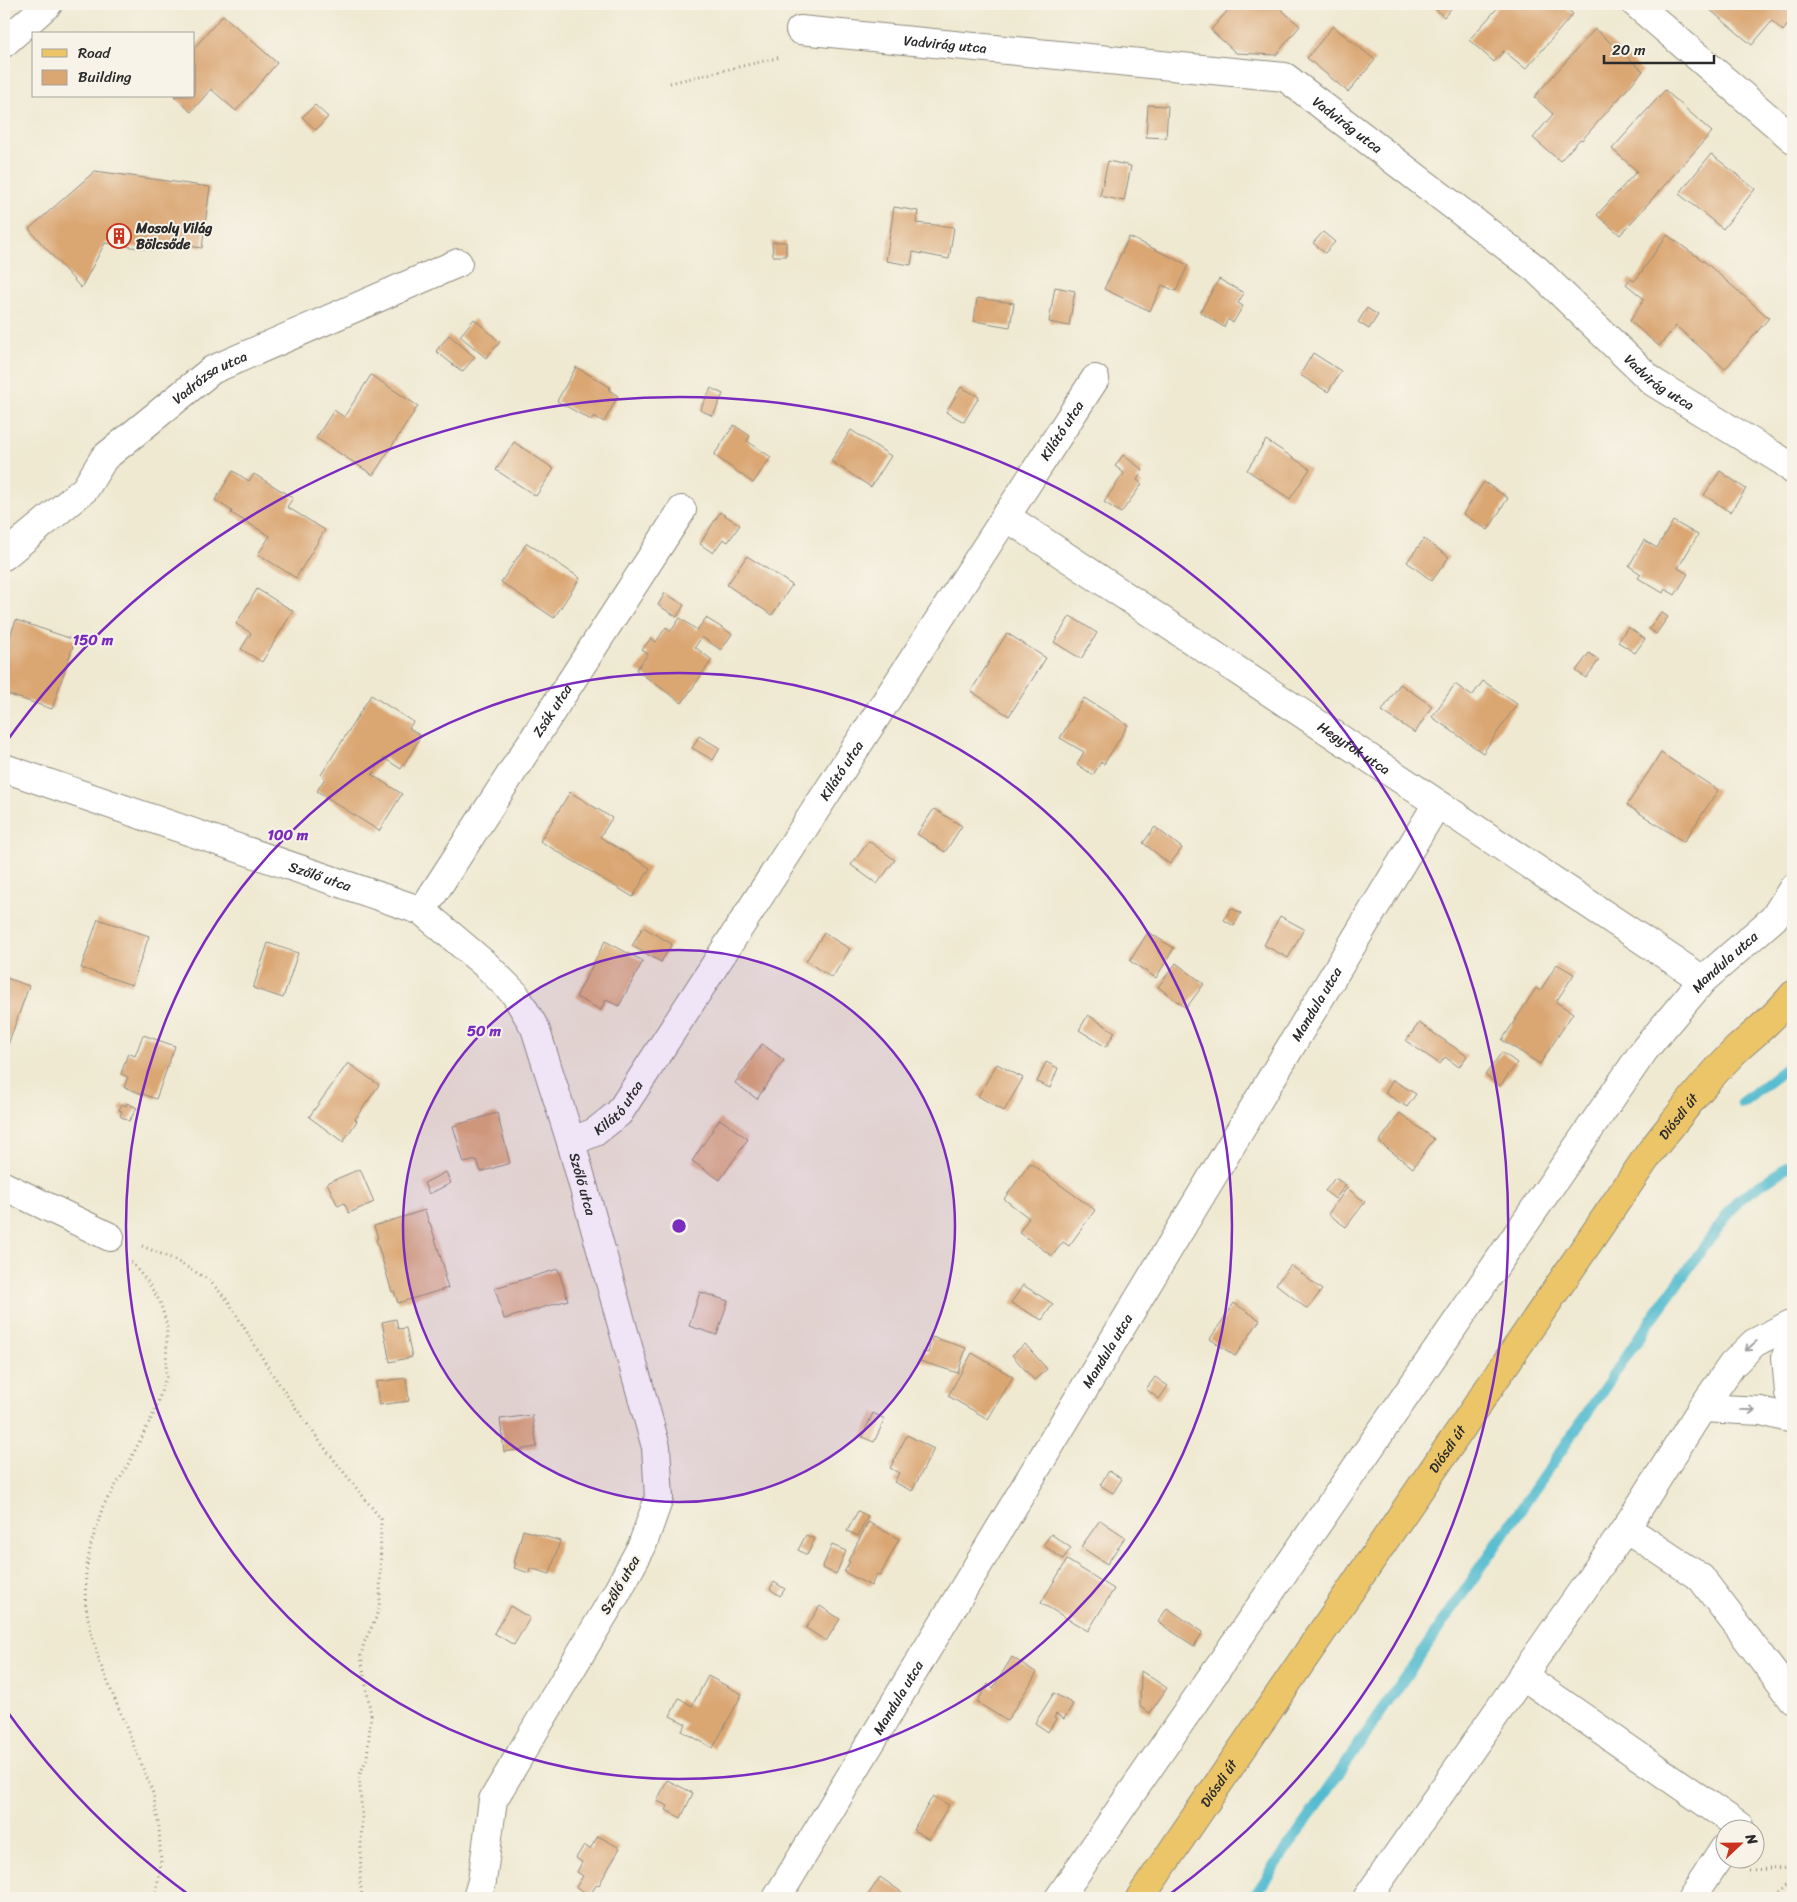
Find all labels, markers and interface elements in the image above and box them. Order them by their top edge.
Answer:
street label: Vadvirág utca [903,28,988,61]
legend [32,32,195,98]
scale bar [1604,32,1714,64]
text: 20 m [1612,37,1646,63]
text: Road [78,40,111,66]
text: Building [78,64,132,90]
street label: Vadvirág utca [1307,90,1388,160]
place label: Mosoly Világ Bölcsőde [135,216,213,257]
building icon: Mosoly Világ Bölcsőde [106,223,132,249]
street label: Vadrózsa utca [166,344,251,411]
street label: Vadvirág utca [1618,348,1699,417]
street label: Kilátó utca [1033,395,1090,466]
text: 150 m [73,627,114,653]
street label: Zsák utca [525,678,579,742]
street label: Hegyfok utca [1312,714,1396,781]
street label: Kilátó utca [812,735,870,805]
text: 100 m [268,822,309,848]
street label: Szőlő utca [285,854,356,899]
street label: Mandula utca [1685,924,1765,998]
street label: Mandula utca [1284,961,1349,1046]
text: 50 m [467,1018,502,1044]
street label: Kilátó utca [587,1075,650,1142]
street label: Diósdi út [1652,1087,1706,1145]
street label: Szőlő utca [562,1149,604,1219]
centre of rings [670,1217,688,1235]
street label: Mandula utca [1075,1308,1140,1393]
one-way arrow [1744,1341,1757,1352]
one-way arrow [1740,1406,1756,1415]
street label: Diósdi út [1422,1419,1473,1478]
street label: Szőlő utca [593,1550,647,1619]
street label: Mandula utca [866,1655,931,1740]
street label: Diósdi út [1193,1753,1245,1813]
north arrow [1714,1820,1764,1870]
text: N [1738,1829,1765,1849]

